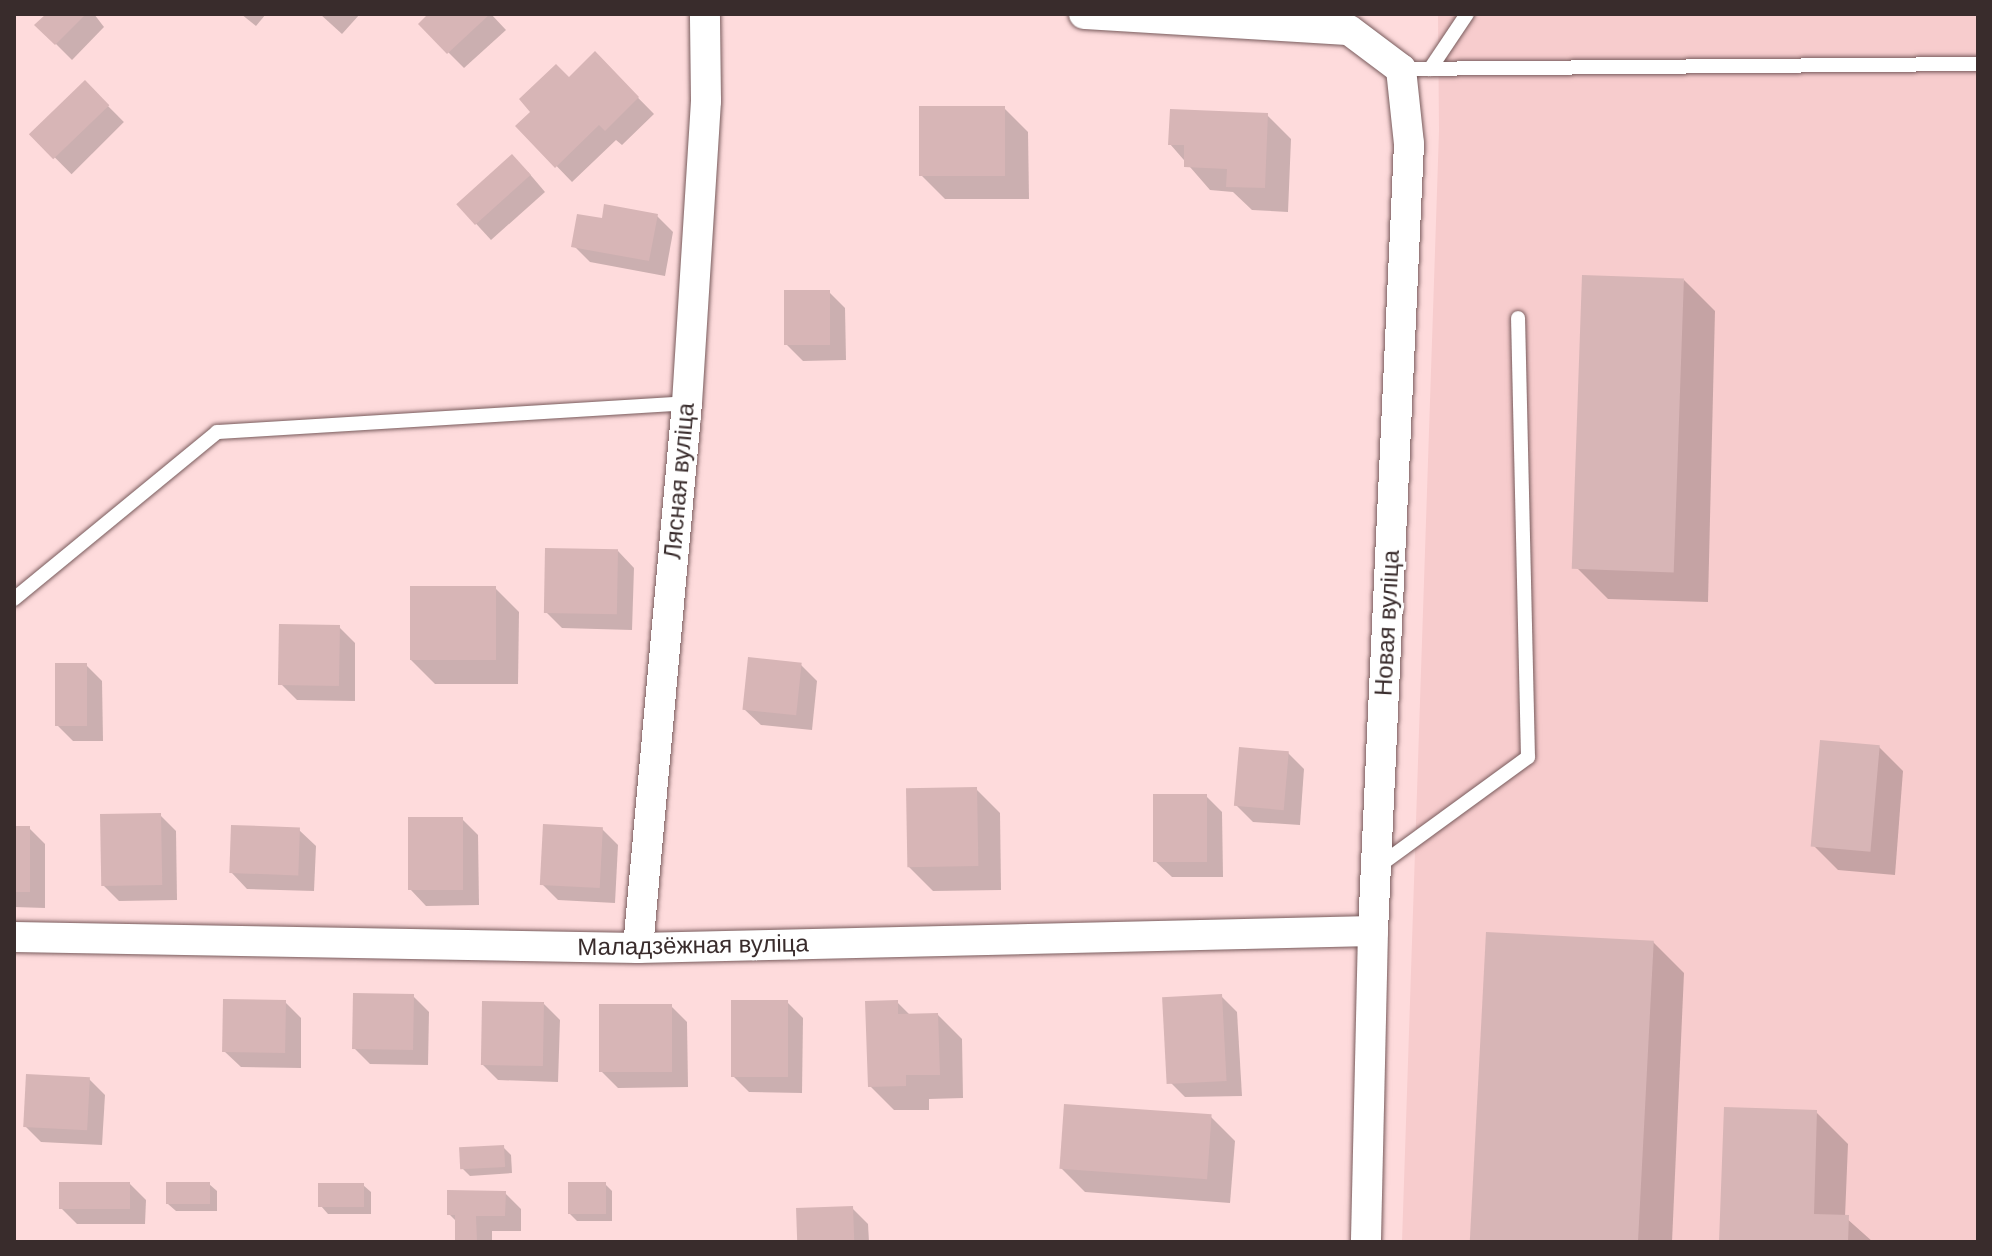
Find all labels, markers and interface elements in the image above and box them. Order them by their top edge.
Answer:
street label: Лясная вуліца [658,402,700,560]
street label: Новая вуліца [1369,549,1405,697]
street label: Маладзёжная вуліца [577,929,809,961]

